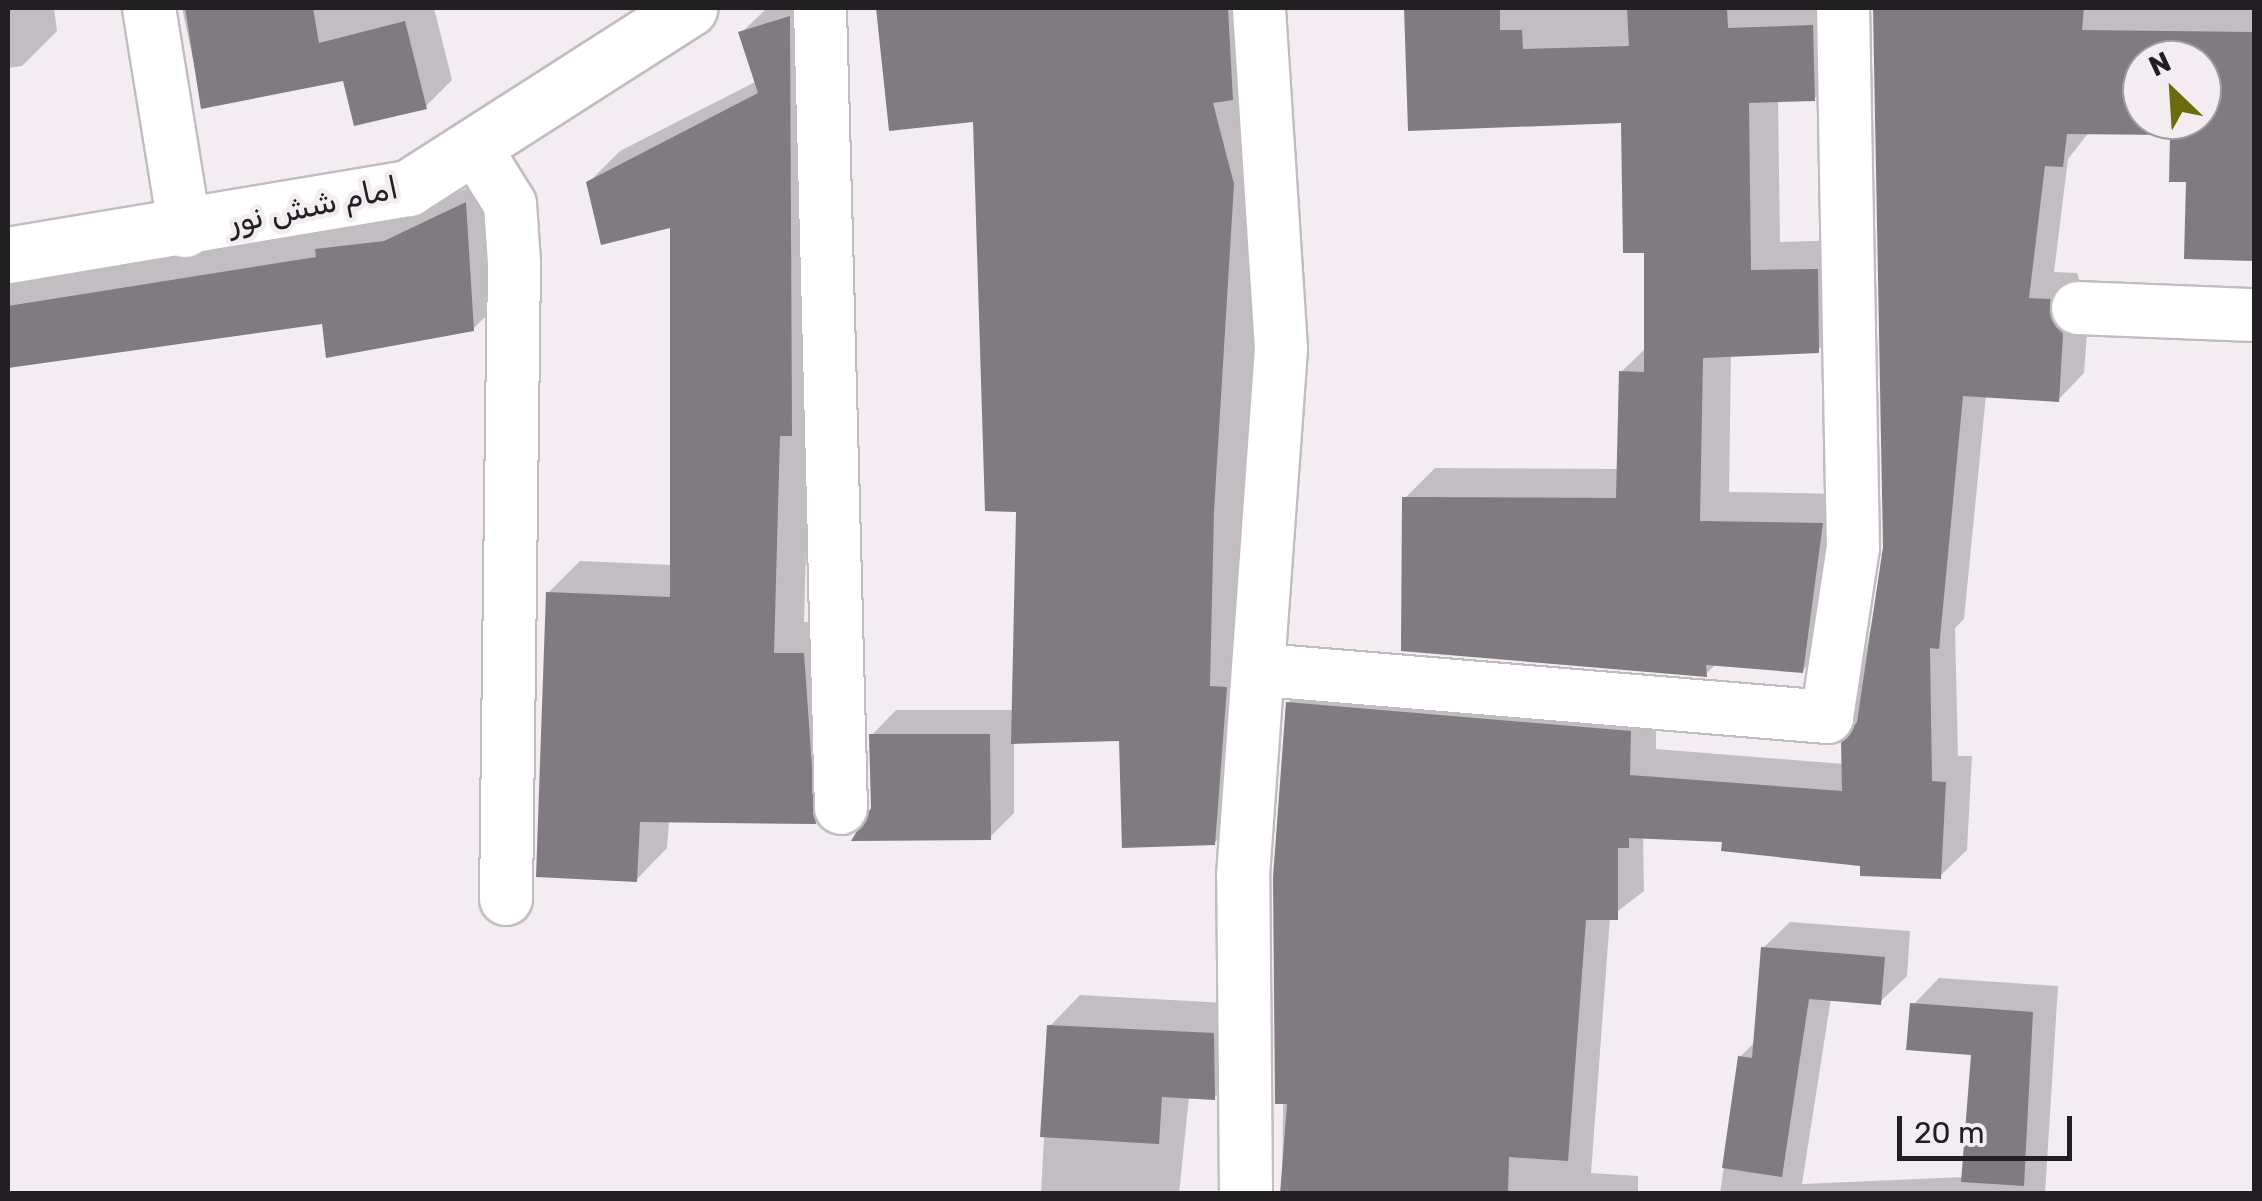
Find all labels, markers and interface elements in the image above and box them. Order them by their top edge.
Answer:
north arrow [2122,40,2222,140]
text: N [2144,45,2176,83]
street label: امام شش نور [224,168,402,242]
scale bar [1902,1096,2077,1158]
text: 20 m [1914,1115,1985,1151]

